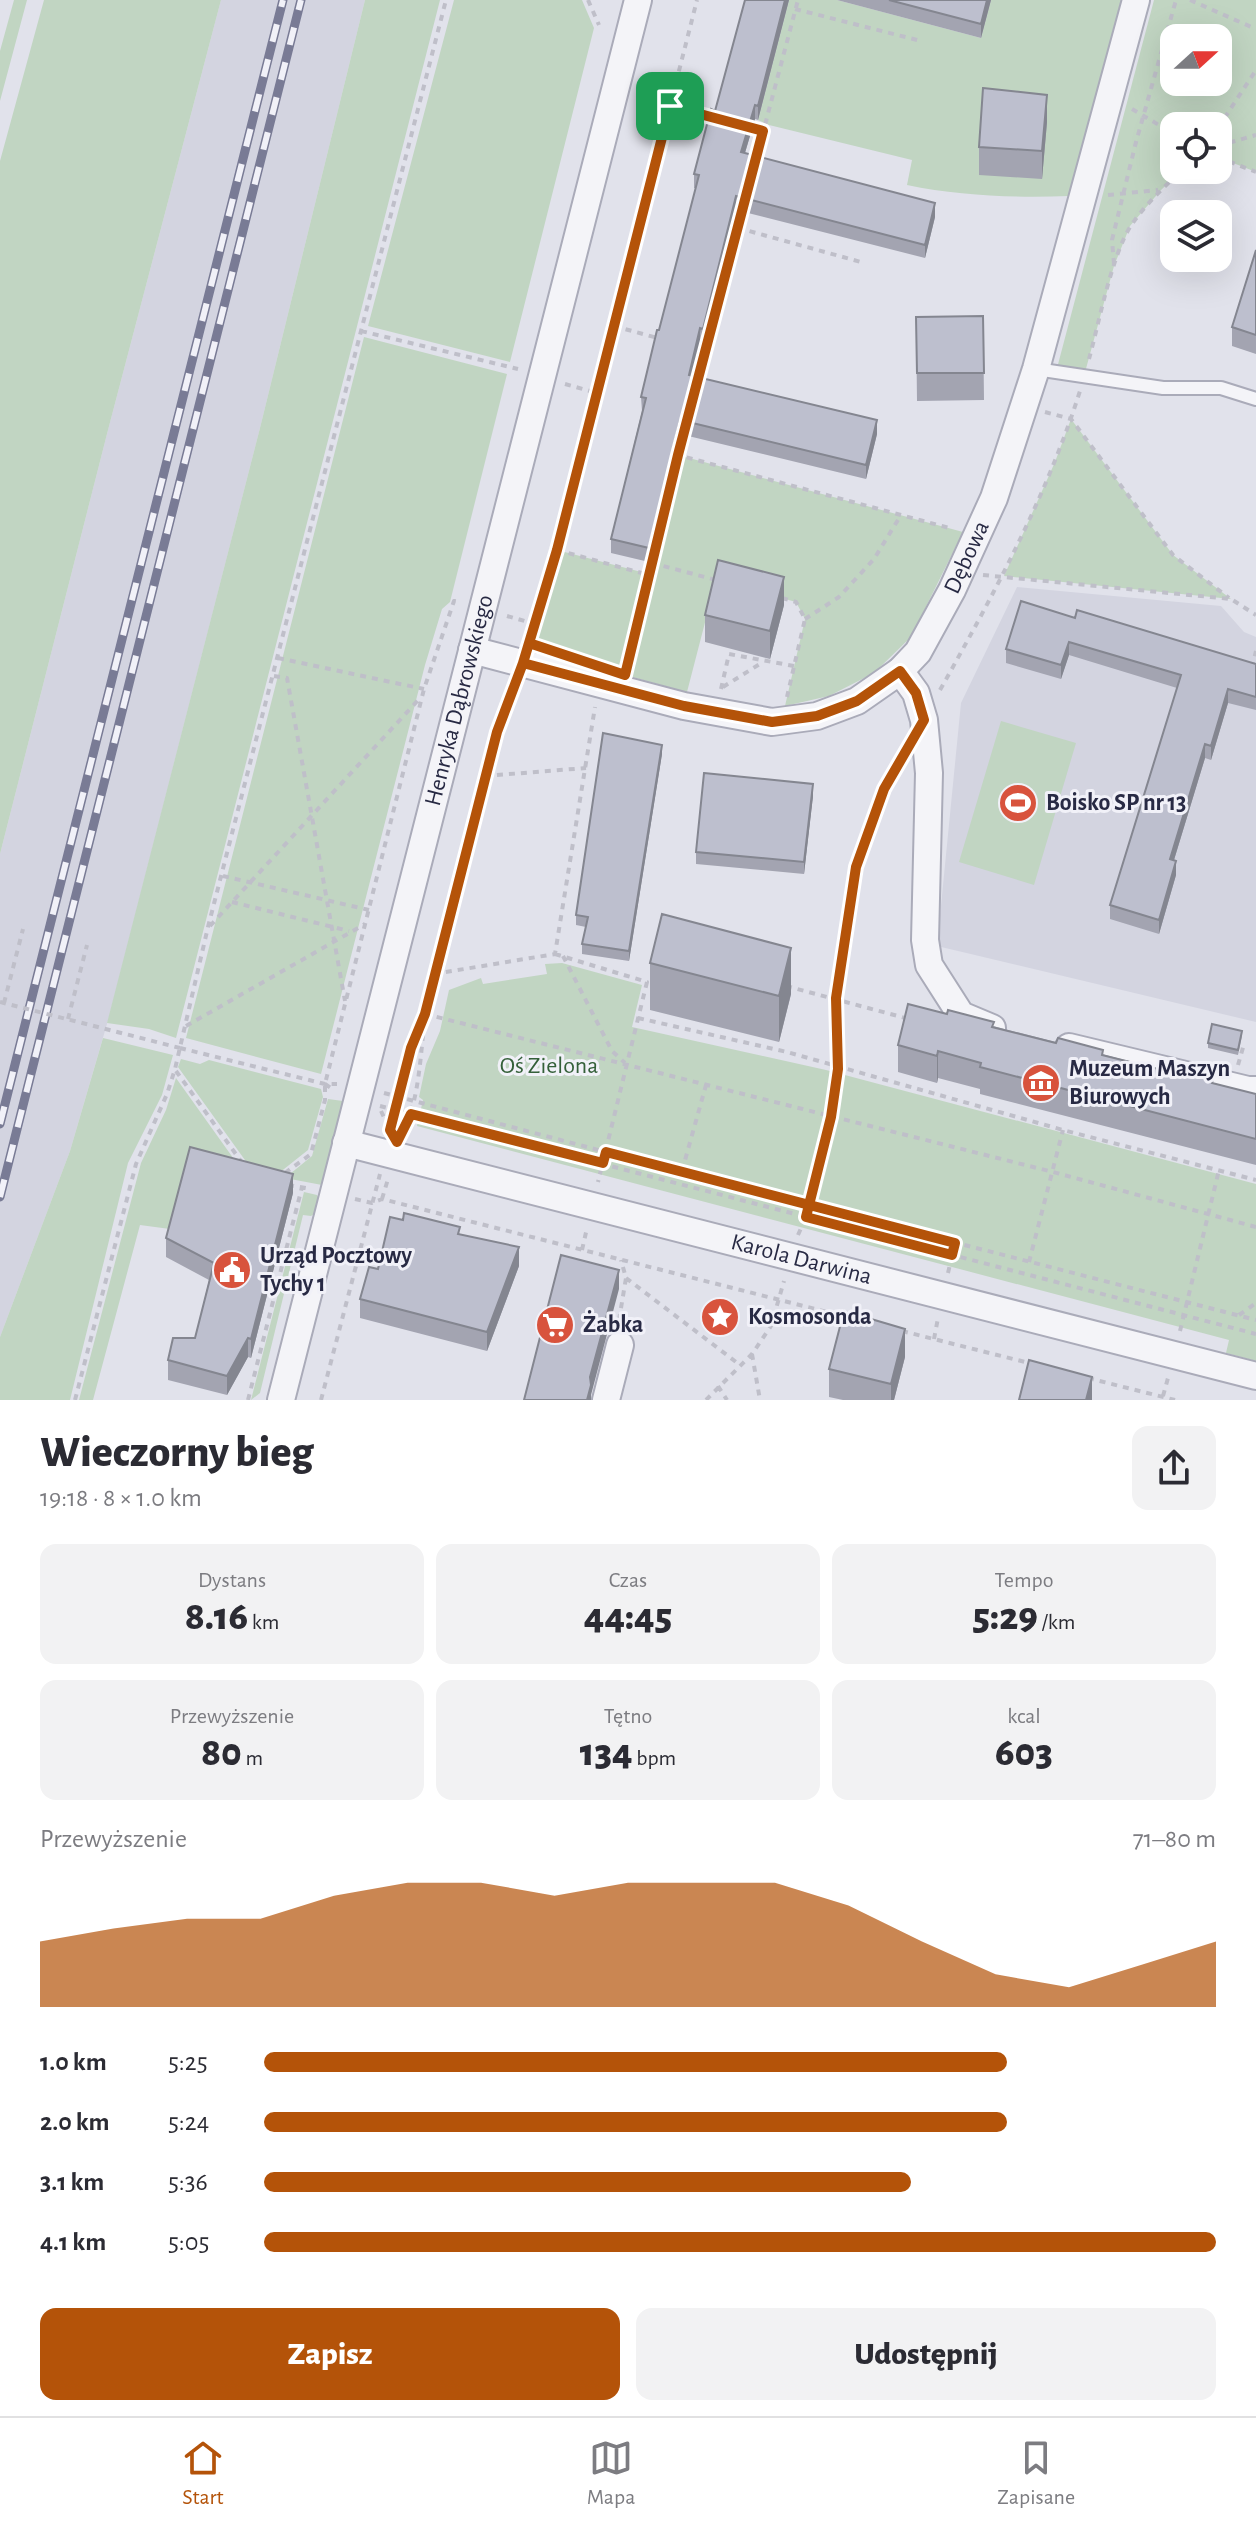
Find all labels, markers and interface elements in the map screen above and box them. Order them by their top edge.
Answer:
north arrow [1160,24,1232,96]
map controls [1160,24,1232,272]
pin [636,72,704,140]
icon: arrive [648,84,692,128]
button: locate [1160,112,1232,184]
button: layers [1160,200,1232,272]
street label: Dębowa [940,517,994,598]
street label: Henryka Dąbrowskiego [421,592,498,809]
sports icon: Boisko SP nr 13 [997,782,1039,824]
place label: Boisko SP nr 13 [1046,791,1186,815]
park label: Oś Zielona [500,1054,598,1078]
place label: Muzeum Maszyn Biurowych [1069,1057,1230,1109]
museum icon: Muzeum Maszyn Biurowych [1020,1062,1062,1104]
street label: Karola Darwina [728,1230,874,1289]
place label: Urząd Pocztowy Tychy 1 [260,1244,412,1296]
public building icon: Urząd Pocztowy Tychy 1 [211,1249,253,1291]
place icon: Kosmosonda [699,1296,741,1338]
supermarket icon: Żabka [534,1304,576,1346]
place label: Kosmosonda [748,1305,872,1329]
place label: Żabka [583,1310,643,1337]
button: share [1132,1426,1216,1510]
text: Wieczorny bieg [40,1431,313,1475]
text: 19:18 · 8 × 1.0 km [40,1485,202,1511]
text: Dystans [198,1569,266,1591]
text: Czas [609,1569,647,1591]
text: Tempo [994,1569,1054,1591]
text: 8.16 [185,1597,248,1637]
text: 44:45 [584,1597,672,1637]
text: 5:29 [973,1597,1038,1637]
text: km [248,1611,279,1633]
text: /km [1038,1611,1075,1633]
text: Przewyższenie [170,1705,294,1727]
text: Tętno [604,1705,652,1727]
text: kcal [1007,1705,1041,1727]
text: 80 [201,1733,242,1773]
text: 134 [580,1733,633,1773]
text: 603 [995,1733,1053,1773]
text: m [242,1747,263,1769]
text: bpm [633,1747,676,1769]
text: Przewyższenie [40,1826,187,1852]
text: 71–80 m [1133,1826,1216,1852]
text: 1.0 km [40,2049,107,2075]
text: 5:25 [168,2049,208,2075]
text: 2.0 km [40,2109,110,2135]
text: 5:24 [168,2109,209,2135]
text: 3.1 km [40,2169,104,2195]
text: 5:36 [168,2169,208,2195]
text: 4.1 km [40,2229,106,2255]
text: 5:05 [168,2229,209,2255]
button: Zapisz [40,2308,620,2400]
button: Udostępnij [636,2308,1216,2400]
tab: Start [181,2436,225,2510]
tab: Mapa [587,2436,635,2510]
tab: Zapisane [997,2436,1075,2510]

